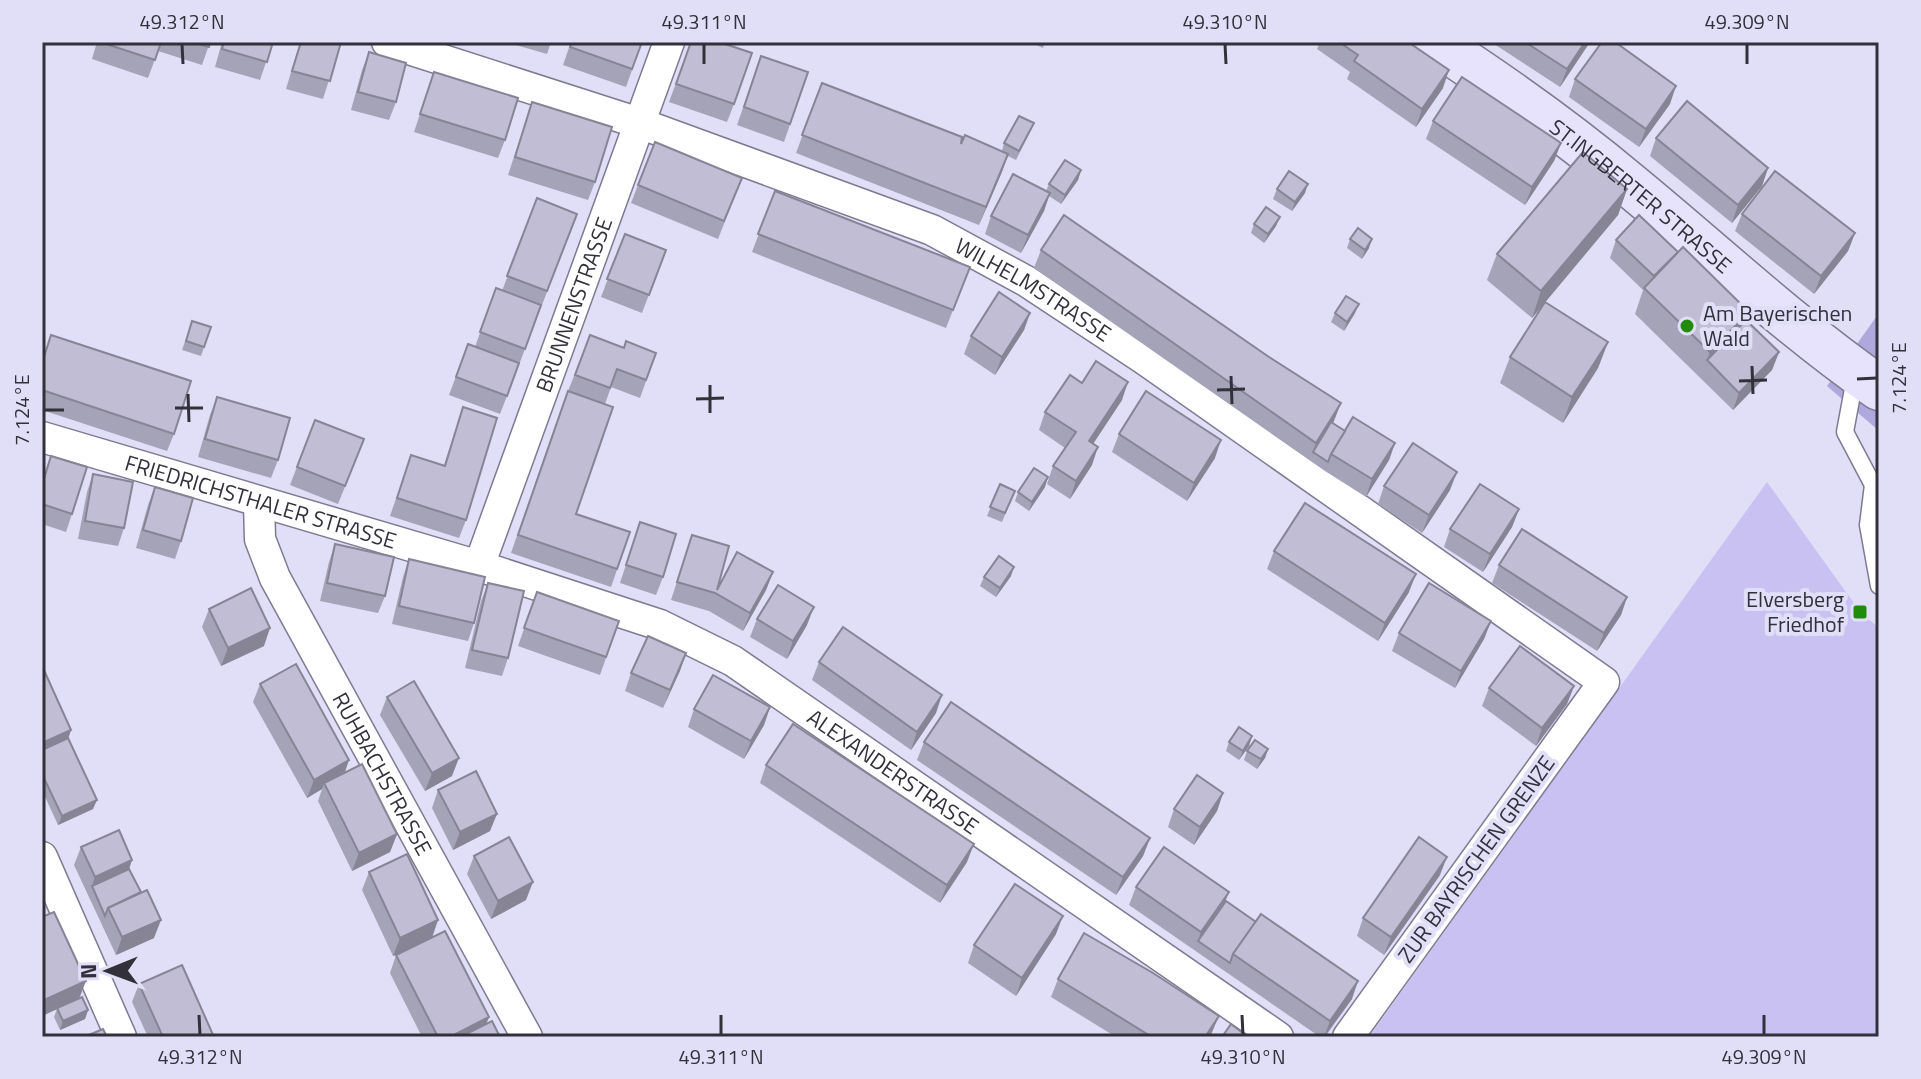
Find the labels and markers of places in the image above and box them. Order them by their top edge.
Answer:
place label: Am Bayerischen Wald [1703,296,1852,355]
marker: Am Bayerischen Wald [1678,317,1696,335]
place label: Elversberg Friedhof [1746,582,1845,641]
marker: Elversberg Friedhof [1851,603,1869,621]

